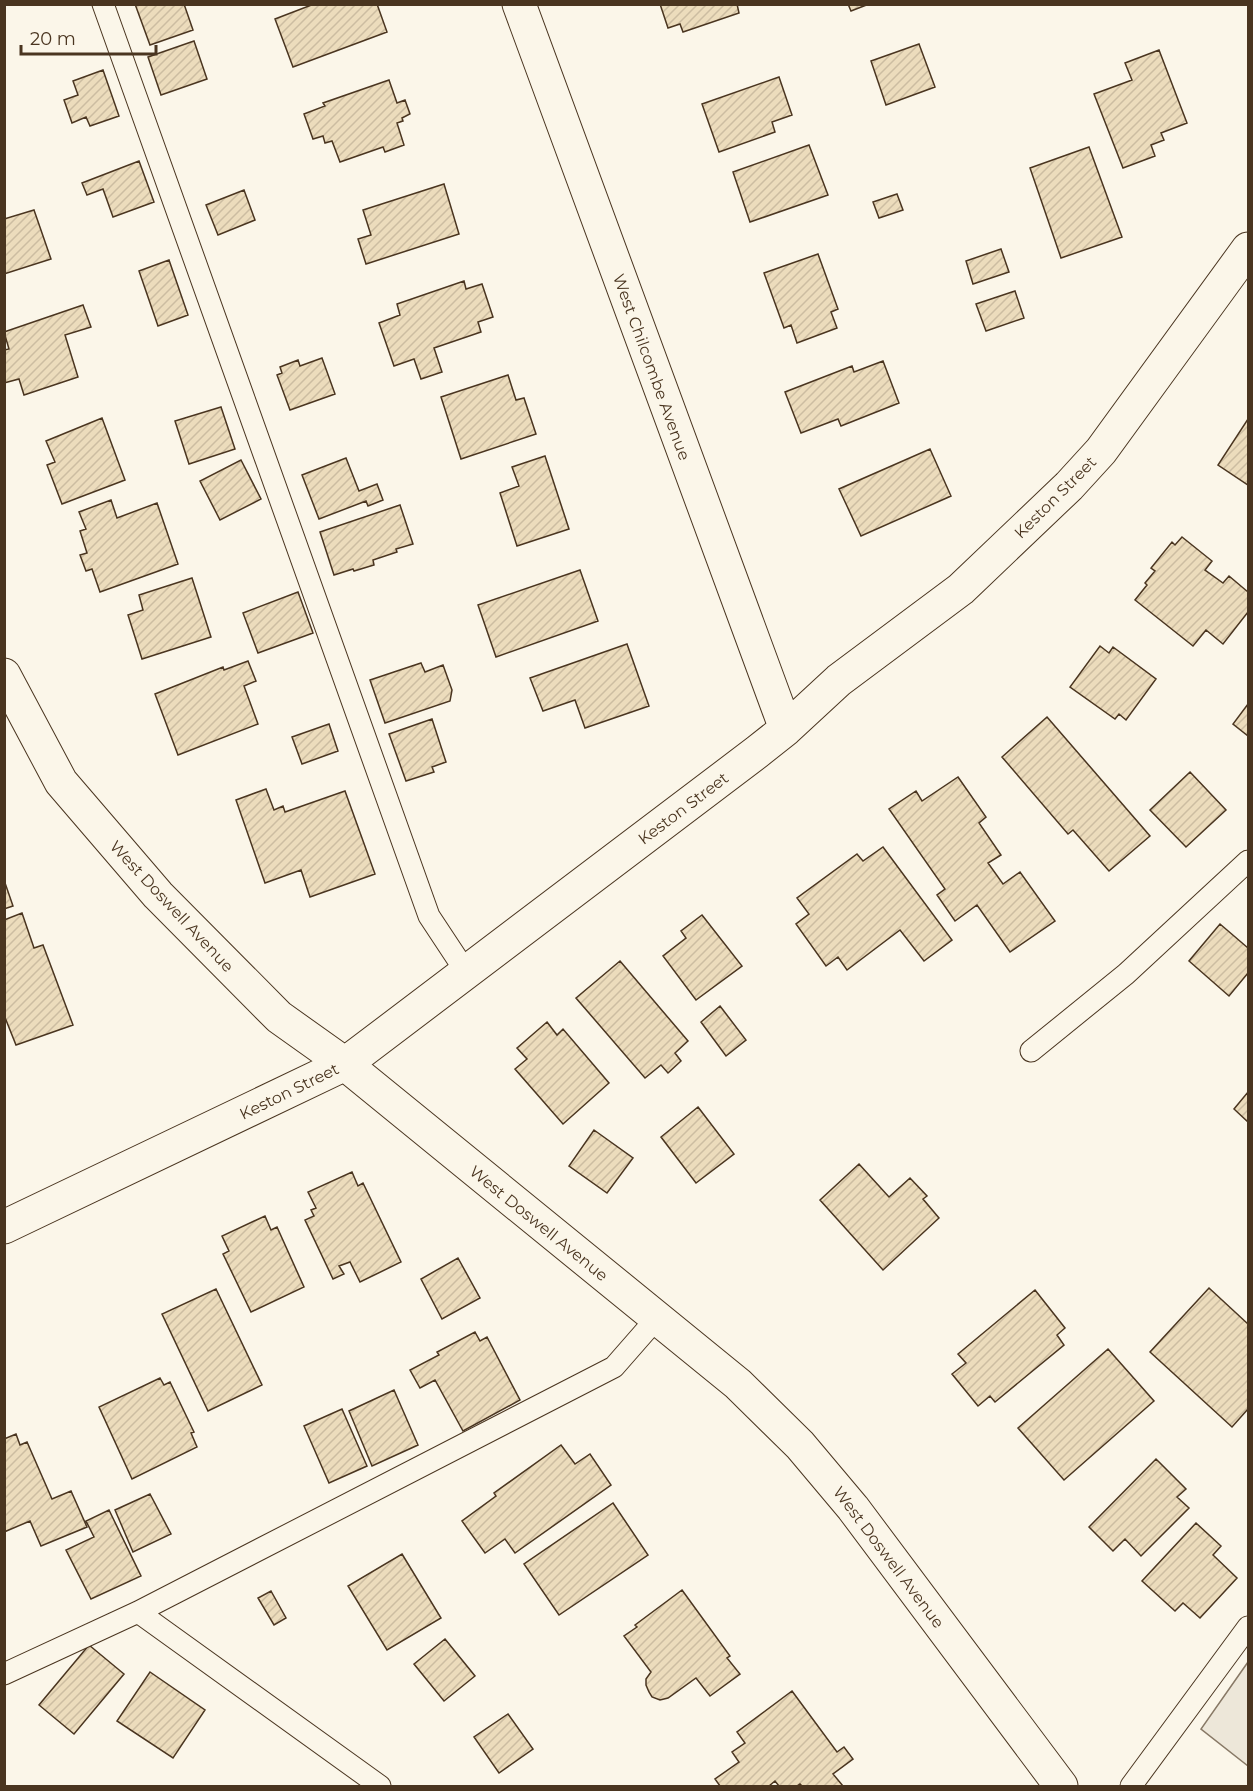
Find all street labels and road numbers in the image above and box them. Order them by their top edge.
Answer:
street label: West Chilcombe Avenue [609,271,694,463]
street label: Keston Street [1010,452,1101,542]
street label: Keston Street [634,768,733,849]
street label: West Doswell Avenue [106,837,237,976]
street label: Keston Street [236,1059,342,1124]
street label: West Doswell Avenue [466,1162,612,1285]
street label: West Doswell Avenue [829,1483,948,1632]

